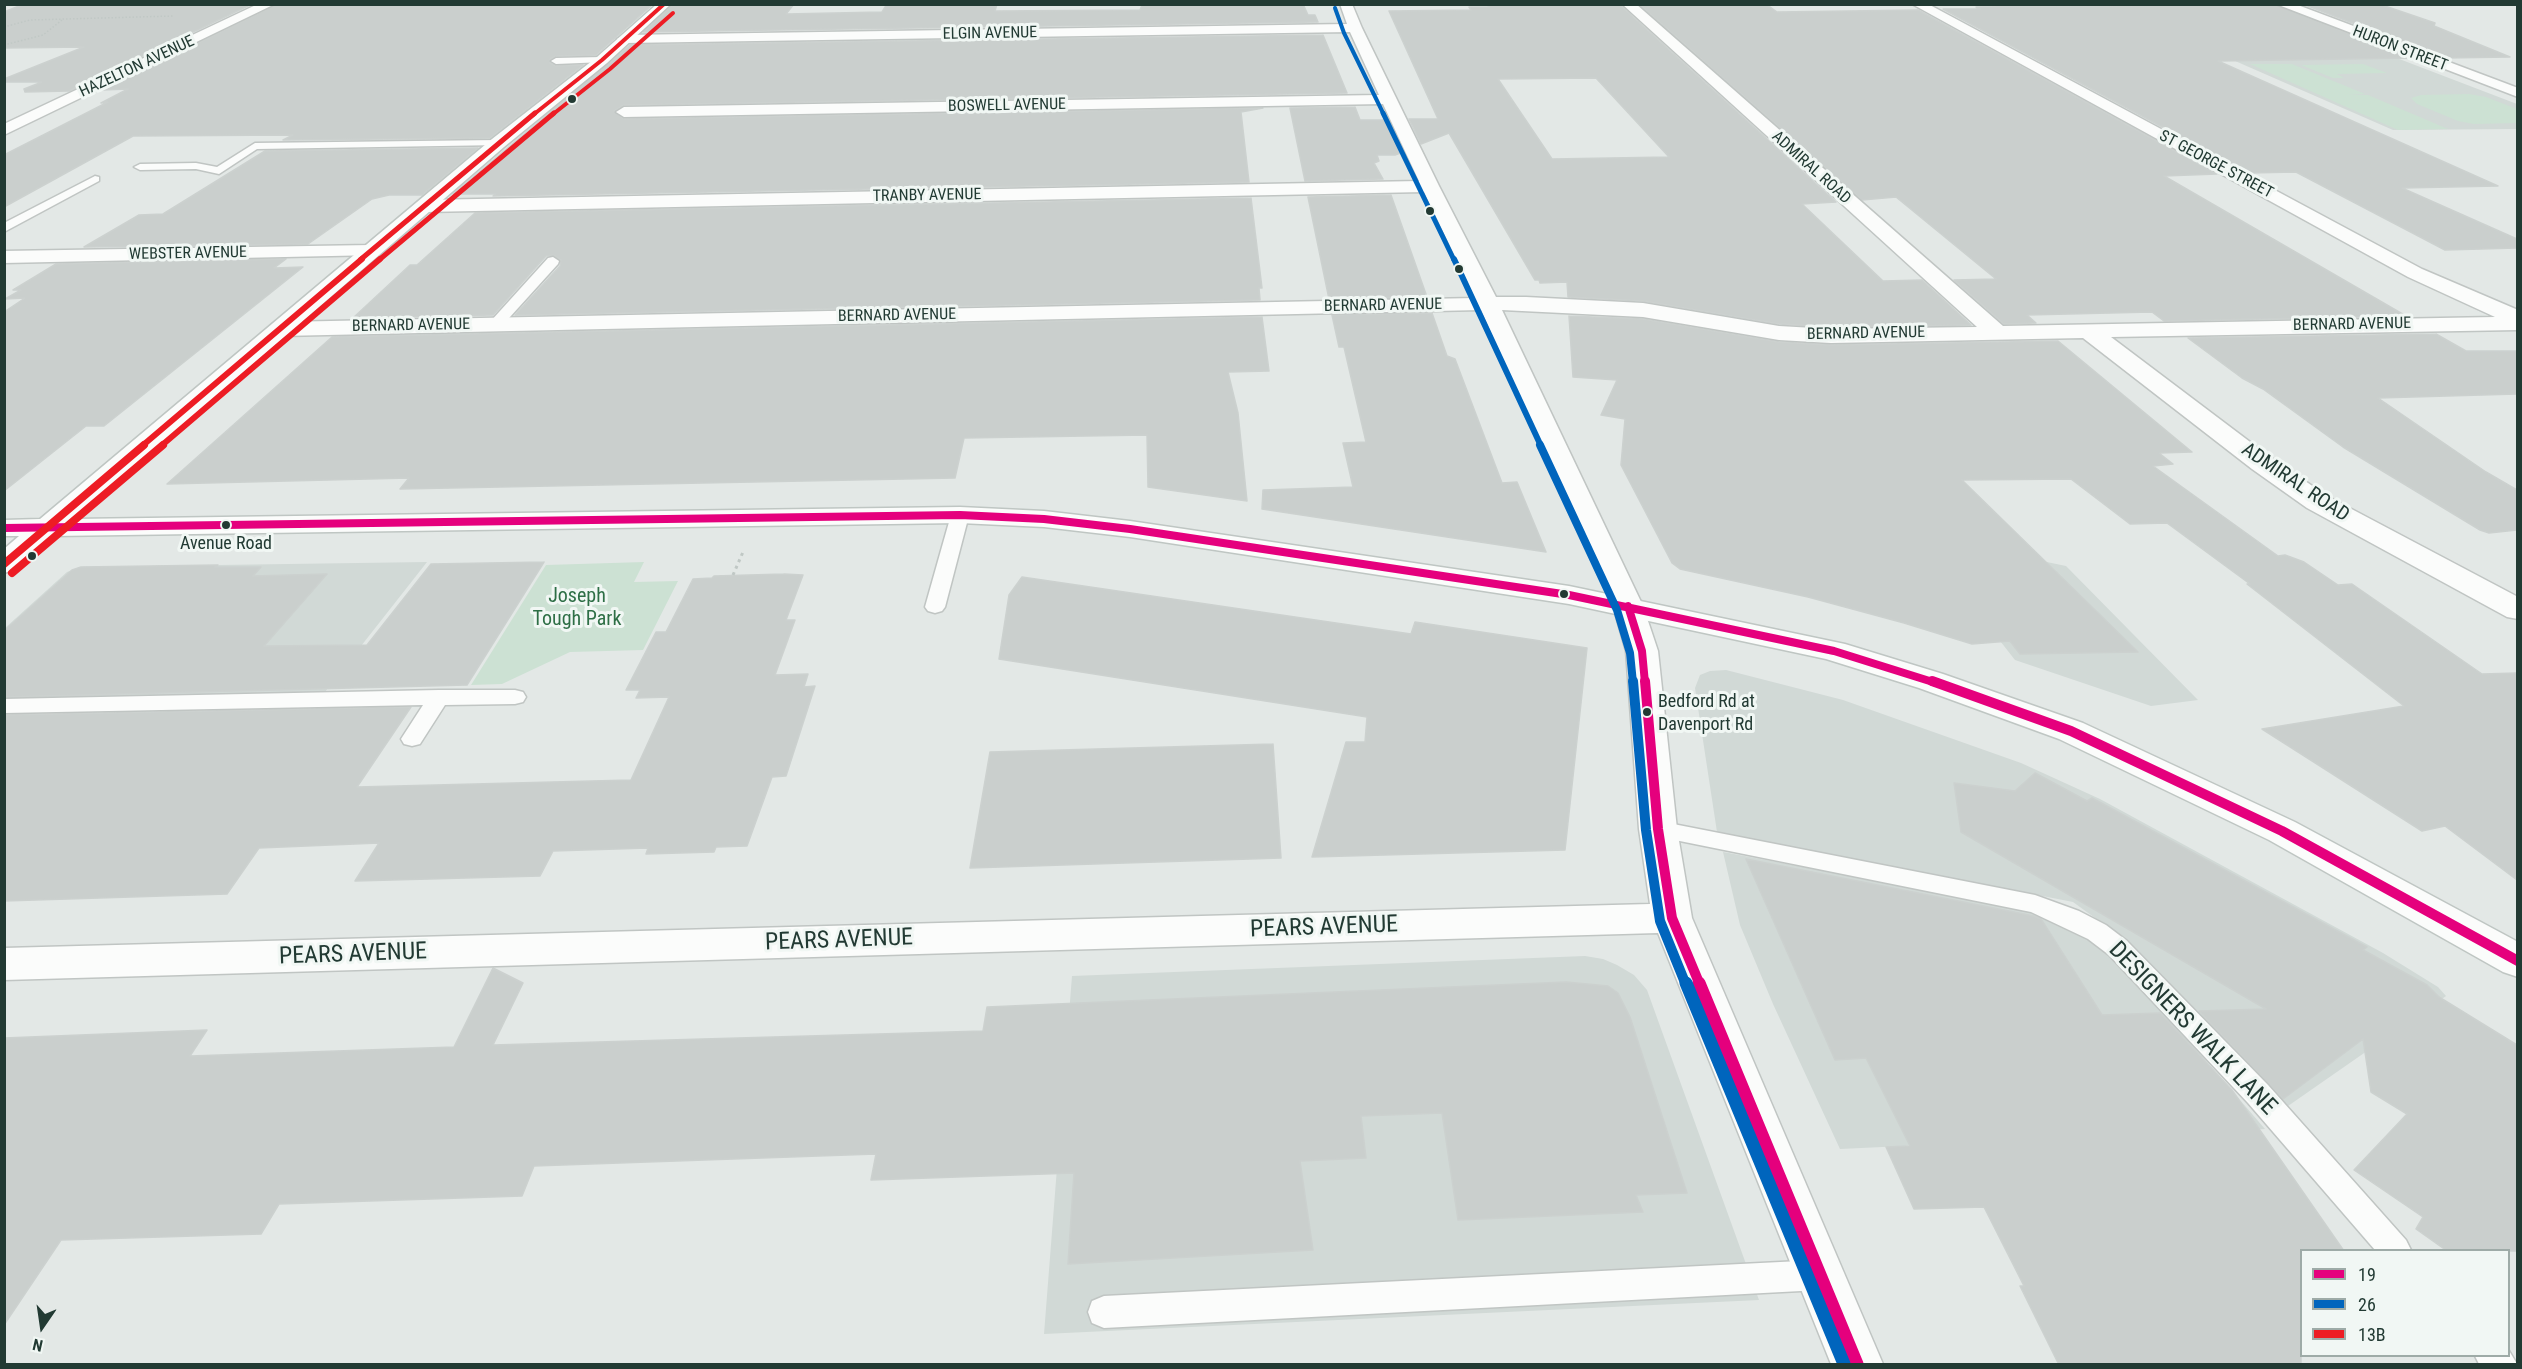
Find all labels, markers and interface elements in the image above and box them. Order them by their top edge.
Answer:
street label: HURON STREET [2350,22,2450,76]
street label: ELGIN AVENUE [943,24,1037,44]
street label: HAZELTON AVENUE [76,32,198,102]
unlabelled marker [566,93,578,105]
street label: BOSWELL AVENUE [948,95,1066,117]
street label: ADMIRAL ROAD [1768,127,1854,209]
street label: ST GEORGE STREET [2156,127,2276,203]
street label: TRANBY AVENUE [873,185,981,207]
unlabelled marker [1424,205,1436,217]
street label: WEBSTER AVENUE [129,243,247,265]
unlabelled marker [1453,263,1465,275]
street label: BERNARD AVENUE [1324,295,1442,317]
street label: BERNARD AVENUE [838,305,956,327]
street label: BERNARD AVENUE [2293,314,2411,336]
street label: BERNARD AVENUE [352,315,470,337]
street label: BERNARD AVENUE [1807,323,1925,345]
street label: ADMIRAL ROAD [2237,438,2353,528]
marker: Avenue Road [220,519,232,531]
place label: Avenue Road [180,533,272,555]
unlabelled marker [26,550,38,562]
park label: Joseph Tough Park [533,585,621,632]
unlabelled marker [1558,588,1570,600]
place label: Bedford Rd at Davenport Rd [1658,691,1755,734]
marker: Bedford Rd at Davenport Rd [1641,706,1653,718]
street label: PEARS AVENUE [1249,911,1399,945]
street label: PEARS AVENUE [764,924,914,958]
street label: DESIGNERS WALK LANE [2102,936,2282,1122]
street label: PEARS AVENUE [278,938,428,972]
legend [2300,1249,2510,1357]
text: 19 [2358,1264,2376,1285]
text: 26 [2358,1294,2376,1315]
north arrow [12,1297,72,1357]
text: 13B [2358,1324,2386,1345]
text: N [31,1335,45,1355]

